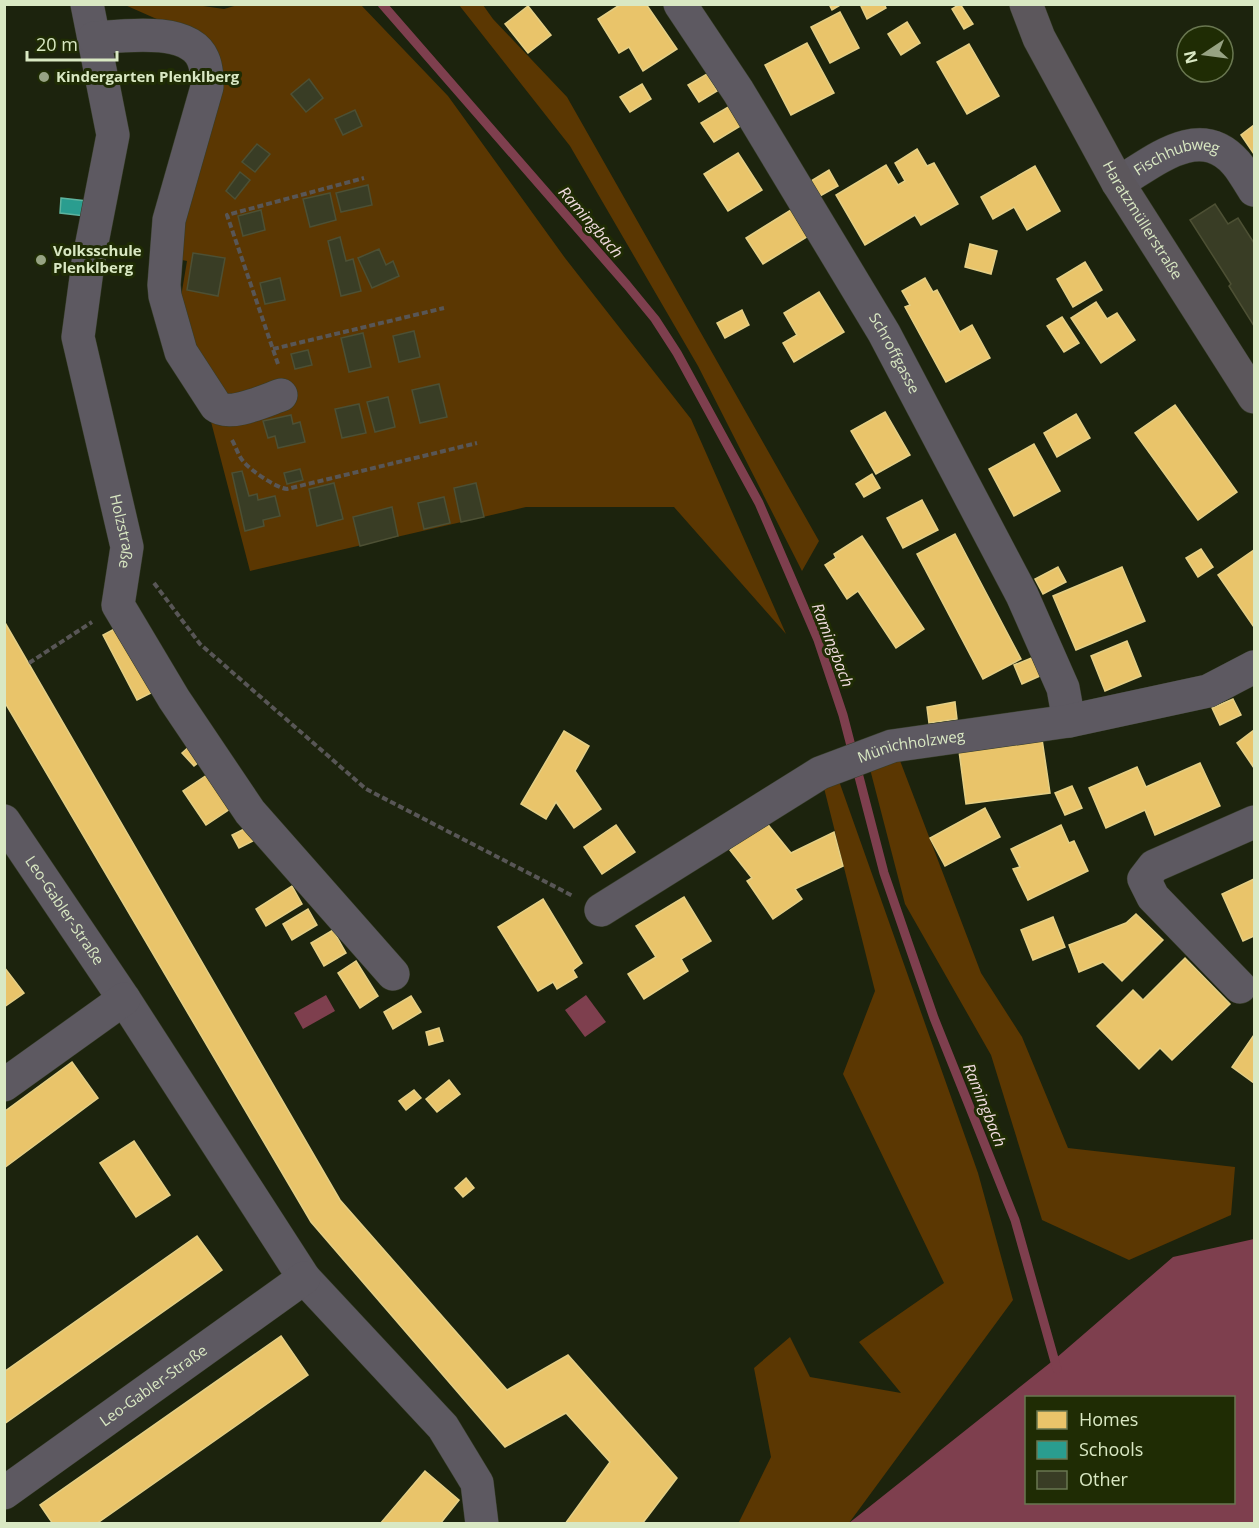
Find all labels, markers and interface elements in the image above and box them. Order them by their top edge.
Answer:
scale bar [27,24,117,62]
north arrow [1175,24,1235,84]
text: 20 m [36,32,78,56]
text: N [1178,49,1203,66]
place label: Kindergarten Plenklberg [56,66,240,86]
marker: Kindergarten Plenklberg [37,70,51,84]
street label: Fischhubweg [1129,134,1223,180]
street label: Haratzmüllerstraße [1099,157,1188,283]
water label: Ramingbach [554,181,628,263]
place label: Volksschule Plenklberg [53,240,142,277]
marker: Volksschule Plenklberg [34,253,48,267]
street label: Schroffgasse [865,309,925,397]
street label: Holzstraße [106,492,139,570]
water label: Ramingbach [807,600,859,690]
street label: Münichholzweg [855,725,966,767]
street label: Leo-Gabler-Straße [21,851,109,968]
water label: Ramingbach [958,1060,1012,1150]
street label: Leo-Gabler-Straße [95,1340,211,1430]
legend [1025,1396,1235,1504]
text: Homes [1079,1407,1138,1431]
text: Schools [1079,1437,1143,1461]
text: Other [1079,1467,1129,1491]

